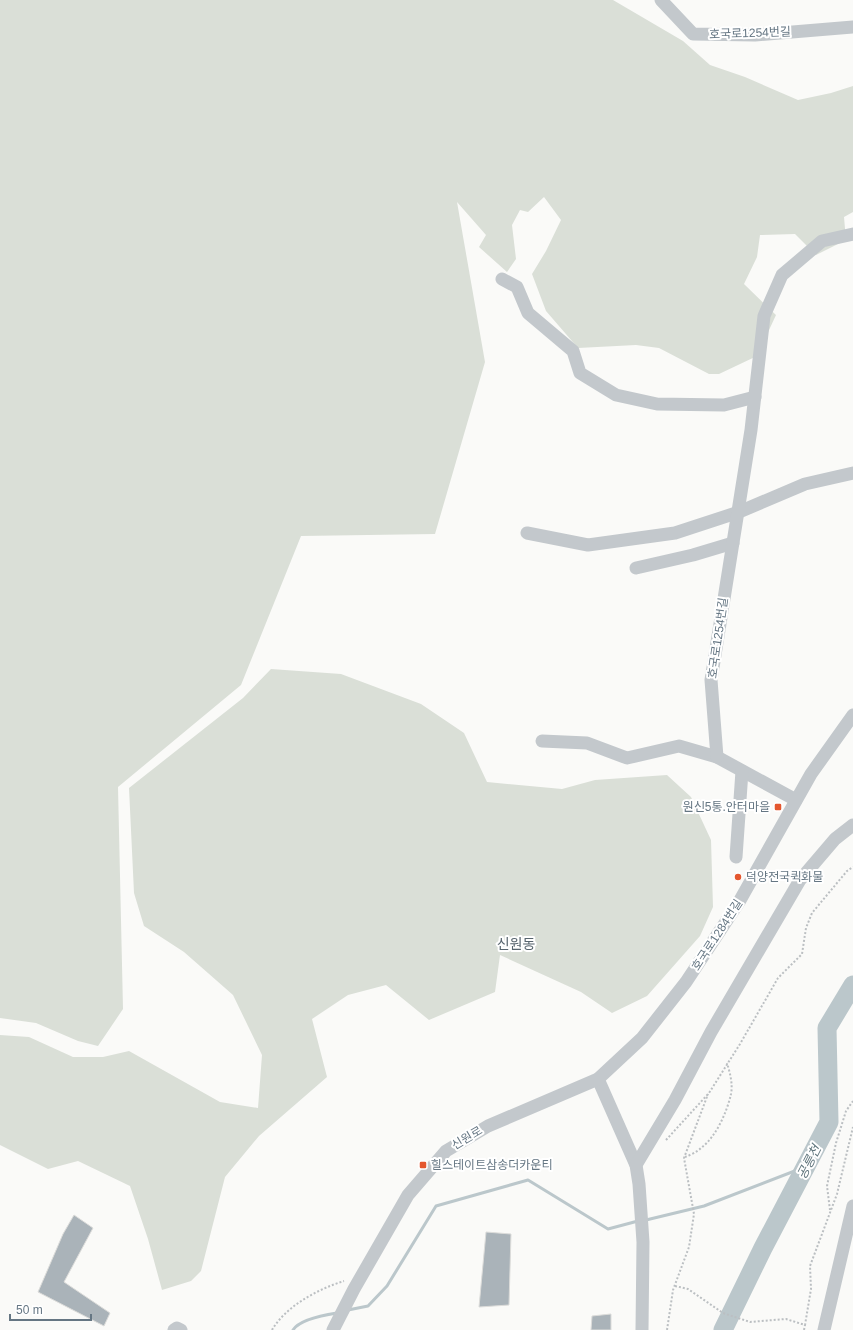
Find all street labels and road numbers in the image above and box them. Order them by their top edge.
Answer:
street label: 호국로1254번길 [709,25,791,41]
street label: 호국로1254번길 [705,596,731,680]
street label: 호국로1284번길 [689,897,745,973]
street label: 신원로 [449,1123,485,1153]

